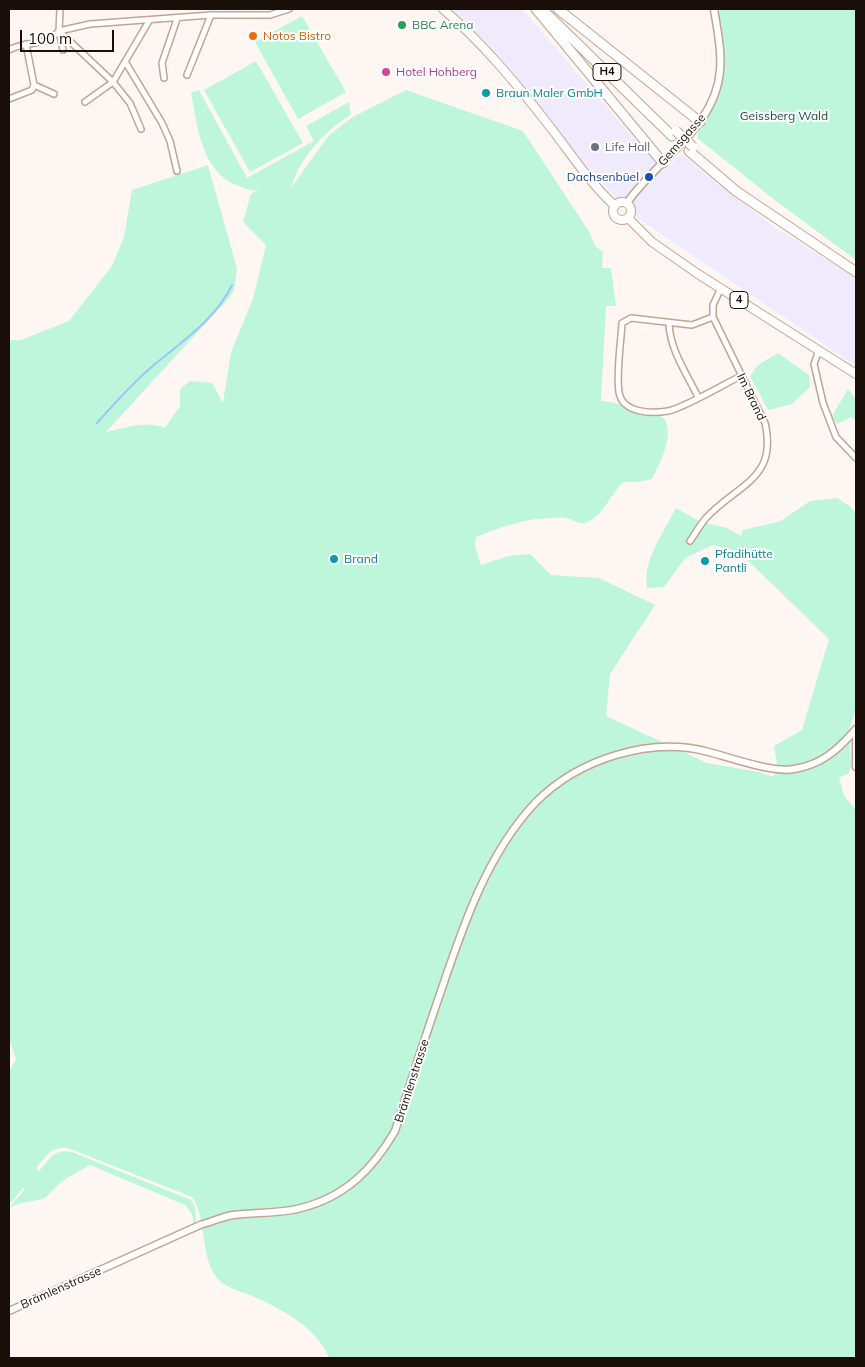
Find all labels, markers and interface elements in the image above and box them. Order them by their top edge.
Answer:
place label: BBC Arena [412,18,474,32]
marker: BBC Arena [396,19,408,31]
scale bar [22,20,116,52]
text: 100 m [28,29,72,48]
place label: Notos Bistro [263,29,331,43]
marker: Notos Bistro [247,30,259,42]
road number: H4 [593,64,621,80]
place label: Hotel Hohberg [396,65,477,79]
marker: Hotel Hohberg [380,66,392,78]
place label: Braun Maler GmbH [496,86,603,100]
marker: Braun Maler GmbH [480,87,492,99]
park label: Geissberg Wald [740,109,828,123]
street label: Gemsgasse [655,111,709,169]
place label: Life Hall [605,140,650,154]
marker: Life Hall [589,141,601,153]
place label: Dachsenbüel [567,170,639,184]
marker: Dachsenbüel [643,171,655,183]
road number: 4 [730,292,748,308]
street label: Im Brand [733,371,769,423]
place label: Pfadihütte Pantli [715,547,773,575]
place label: Brand [344,552,378,566]
marker: Brand [328,553,340,565]
marker: Pfadihütte Pantli [699,555,711,567]
street label: Brämlenstrasse [392,1038,432,1124]
street label: Brämlenstrasse [18,1264,104,1312]

